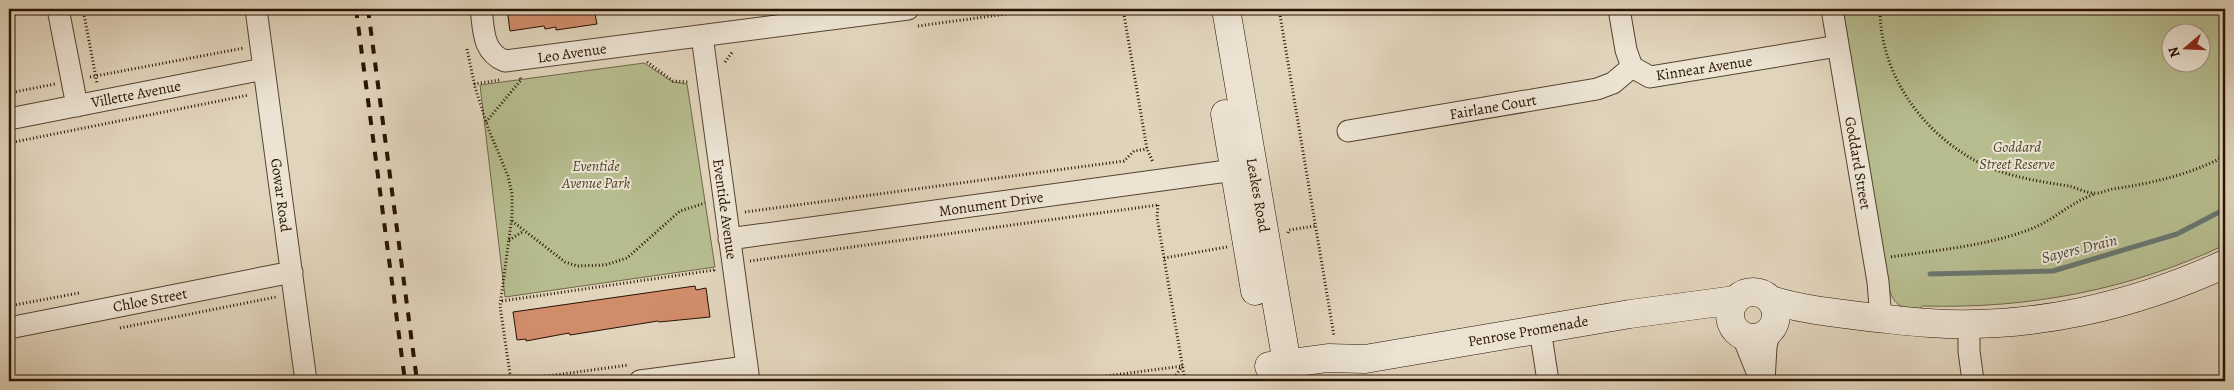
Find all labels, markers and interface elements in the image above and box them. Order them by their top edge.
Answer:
north arrow [2162,22,2212,72]
street label: Leo Avenue [536,38,608,68]
text: N [2164,44,2185,60]
street label: Kinnear Avenue [1654,50,1754,85]
street label: Villette Avenue [88,75,183,113]
street label: Fairlane Court [1448,90,1538,124]
street label: Goddard Street [1840,115,1876,211]
park label: Goddard Street Reserve [1979,137,2055,174]
park label: Eventide Avenue Park [561,156,630,193]
street label: Leakes Road [1242,156,1275,235]
street label: Gowar Road [266,157,296,234]
street label: Eventide Avenue [708,157,742,261]
street label: Monument Drive [938,187,1045,221]
water label: Sayers Drain [2039,229,2119,269]
street label: Chloe Street [111,283,189,317]
street label: Penrose Promenade [1466,311,1590,351]

